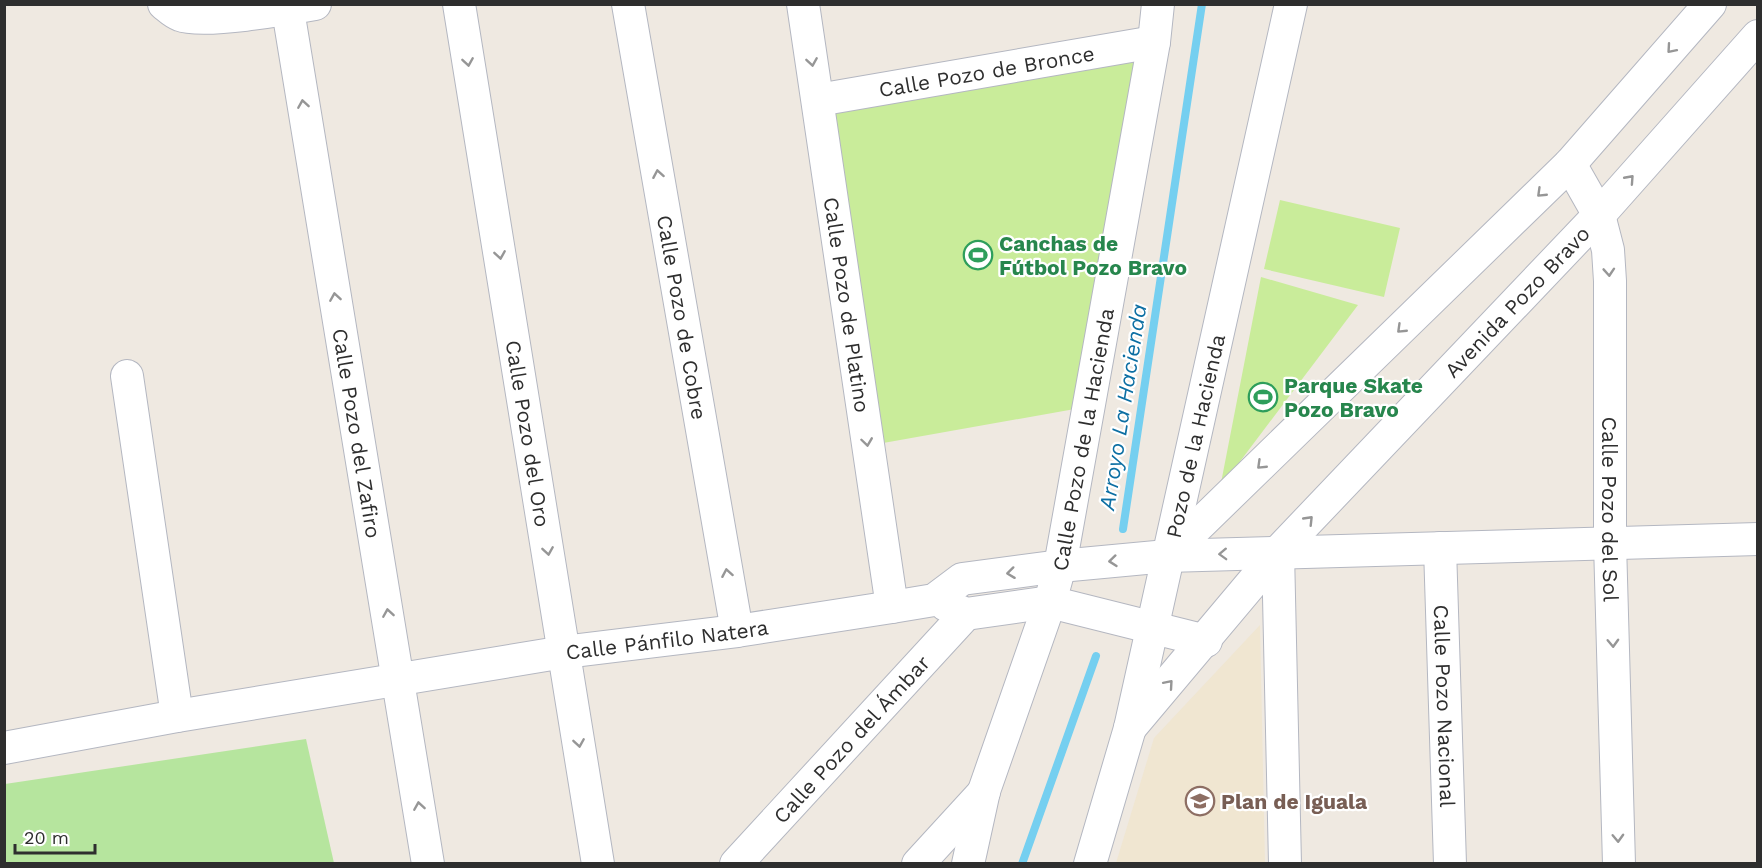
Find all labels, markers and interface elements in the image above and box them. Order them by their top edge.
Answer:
street label: Calle Pozo de Bronce [877,40,1096,102]
one-way arrow [1667,42,1678,52]
one-way arrow [462,58,474,67]
one-way arrow [805,58,817,67]
one-way arrow [297,100,310,110]
one-way arrow [652,170,665,180]
one-way arrow [1623,176,1634,186]
one-way arrow [1537,186,1547,197]
street label: Calle Pozo de Platino [819,195,876,414]
street label: Calle Pozo de Cobre [652,213,713,422]
street label: Avenida Pozo Bravo [1439,221,1595,382]
place label: Canchas de Fútbol Pozo Bravo [999,231,1187,280]
sports icon: Canchas de Fútbol Pozo Bravo [962,239,994,271]
one-way arrow [493,250,505,259]
one-way arrow [1602,268,1615,277]
one-way arrow [330,292,342,301]
water label: Arroyo La Hacienda [1094,302,1152,513]
street label: Calle Pozo de la Hacienda [1047,306,1119,573]
one-way arrow [1397,322,1407,333]
street label: Calle Pozo del Zafiro [328,327,387,540]
street label: Pozo de la Hacienda [1160,332,1230,540]
street label: Calle Pozo del Oro [501,338,556,529]
place label: Parque Skate Pozo Bravo [1284,373,1423,422]
sports icon: Parque Skate Pozo Bravo [1247,381,1279,413]
street label: Calle Pozo del Sol [1598,417,1624,603]
one-way arrow [861,438,873,447]
one-way arrow [1257,458,1267,469]
one-way arrow [1302,516,1313,526]
one-way arrow [541,545,554,555]
one-way arrow [1218,548,1227,560]
one-way arrow [1109,554,1118,567]
one-way arrow [1006,566,1016,578]
one-way arrow [721,569,733,578]
street label: Calle Pozo Nacional [1429,604,1461,808]
one-way arrow [382,609,395,619]
street label: Calle Pánfilo Natera [564,614,770,664]
one-way arrow [1606,639,1619,648]
street label: Calle Pozo del Ámbar [768,649,935,828]
one-way arrow [1161,680,1172,691]
one-way arrow [572,738,585,748]
school or university icon: Plan de Iguala [1184,785,1216,817]
place label: Plan de Iguala [1221,789,1368,814]
one-way arrow [413,801,426,811]
scale bar [15,817,94,855]
text: 20 m [24,827,69,848]
one-way arrow [1612,834,1624,843]

